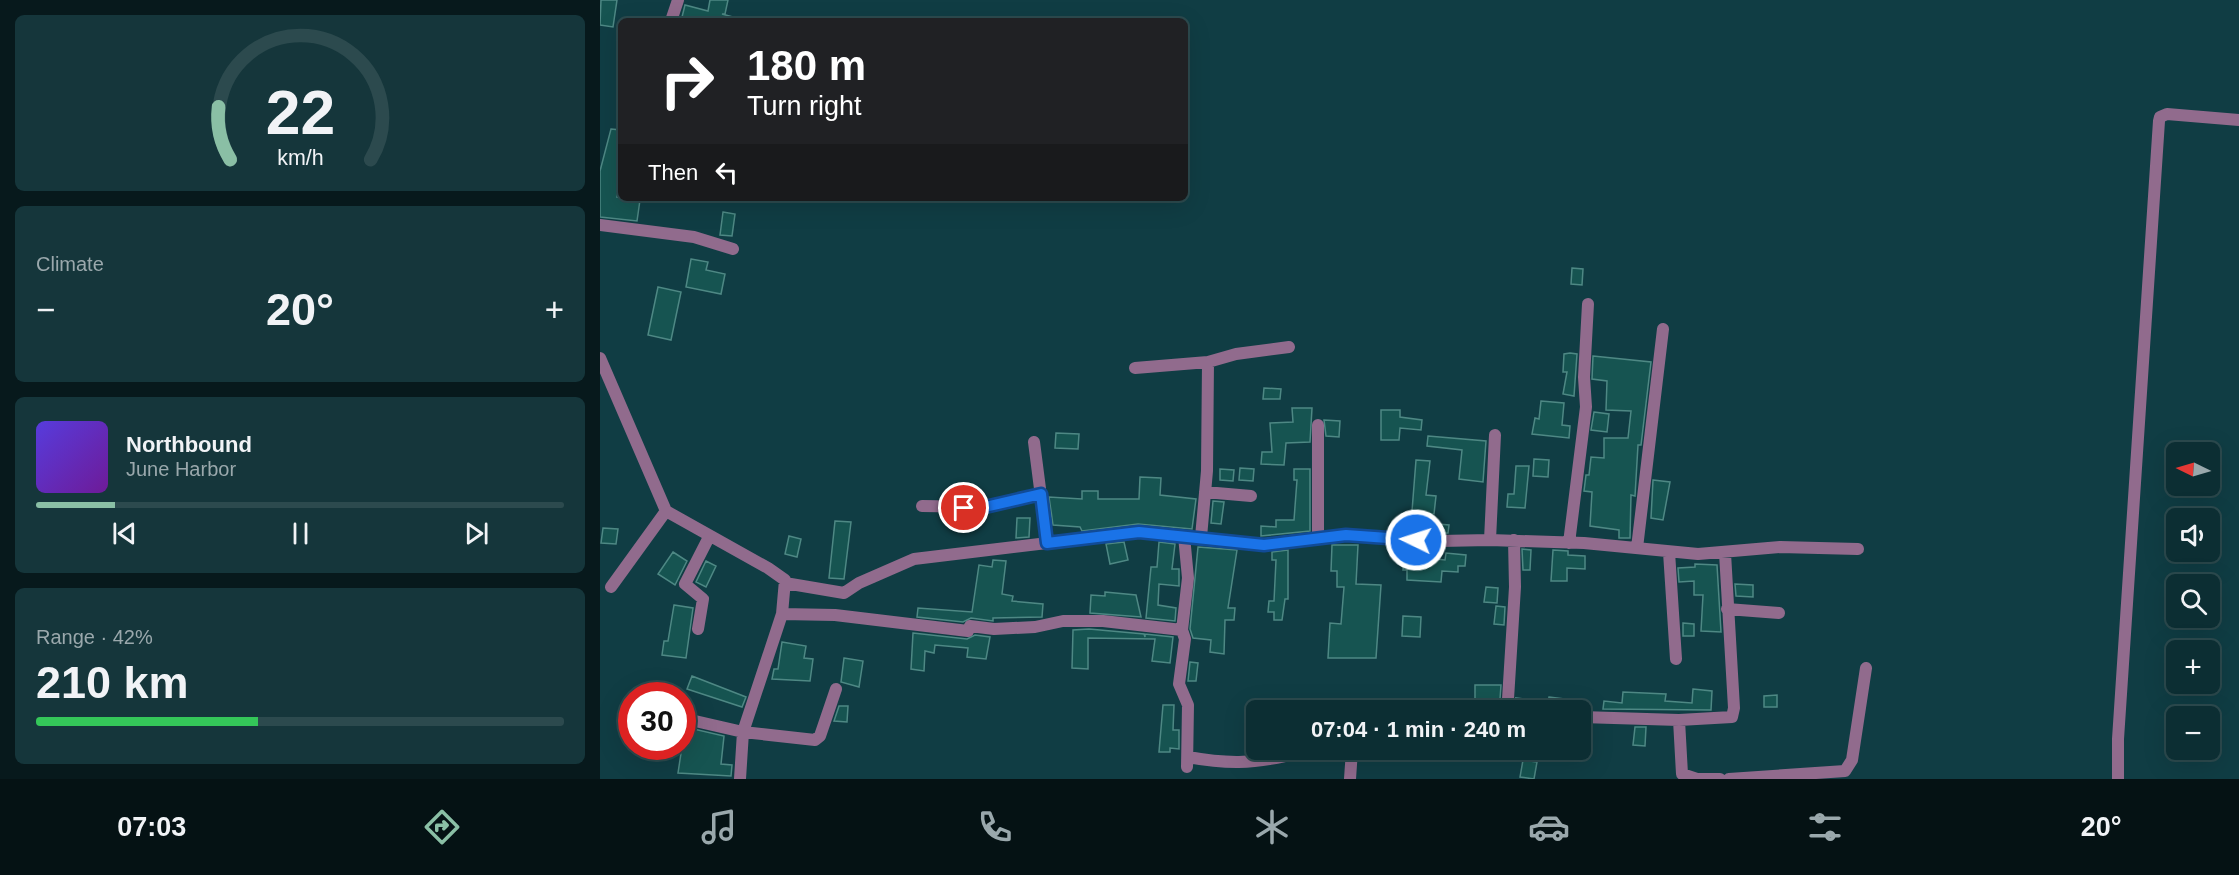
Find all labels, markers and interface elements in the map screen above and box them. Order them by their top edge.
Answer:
icon: right [648,42,726,120]
text: 180 m [747,42,866,89]
text: 22 [265,78,335,147]
text: Turn right [747,91,862,121]
text: km/h [277,146,323,170]
icon: left [710,156,743,189]
text: Then [648,160,698,185]
text: Climate [36,253,104,275]
text: 20° [266,284,334,335]
text: − [36,291,55,328]
text: + [545,291,564,328]
text: Northbound [126,432,252,457]
north arrow [2166,442,2220,496]
map controls [2166,442,2220,760]
text: June Harbor [126,458,236,480]
pin [938,482,989,533]
icon: arrive [947,491,980,524]
position arrow [1384,508,1448,572]
button: sound [2166,508,2220,562]
icon: previous [108,517,141,550]
icon: pause [284,517,317,550]
icon: next [460,517,493,550]
button: search [2166,574,2220,628]
text: Range · 42% [36,626,153,648]
button: + [2166,640,2220,694]
text: 210 km [36,657,189,708]
speed limit sign: 30 [618,682,696,760]
button: − [2166,706,2220,760]
text: 07:04 · 1 min · 240 m [1311,717,1526,742]
icon: directions [421,806,463,848]
icon: music [698,806,740,848]
icon: phone [974,806,1016,848]
icon: climate [1251,806,1293,848]
icon: car [1528,806,1570,848]
icon: filters [1804,806,1846,848]
text: 07:03 [117,812,186,842]
text: 20° [2081,812,2122,842]

